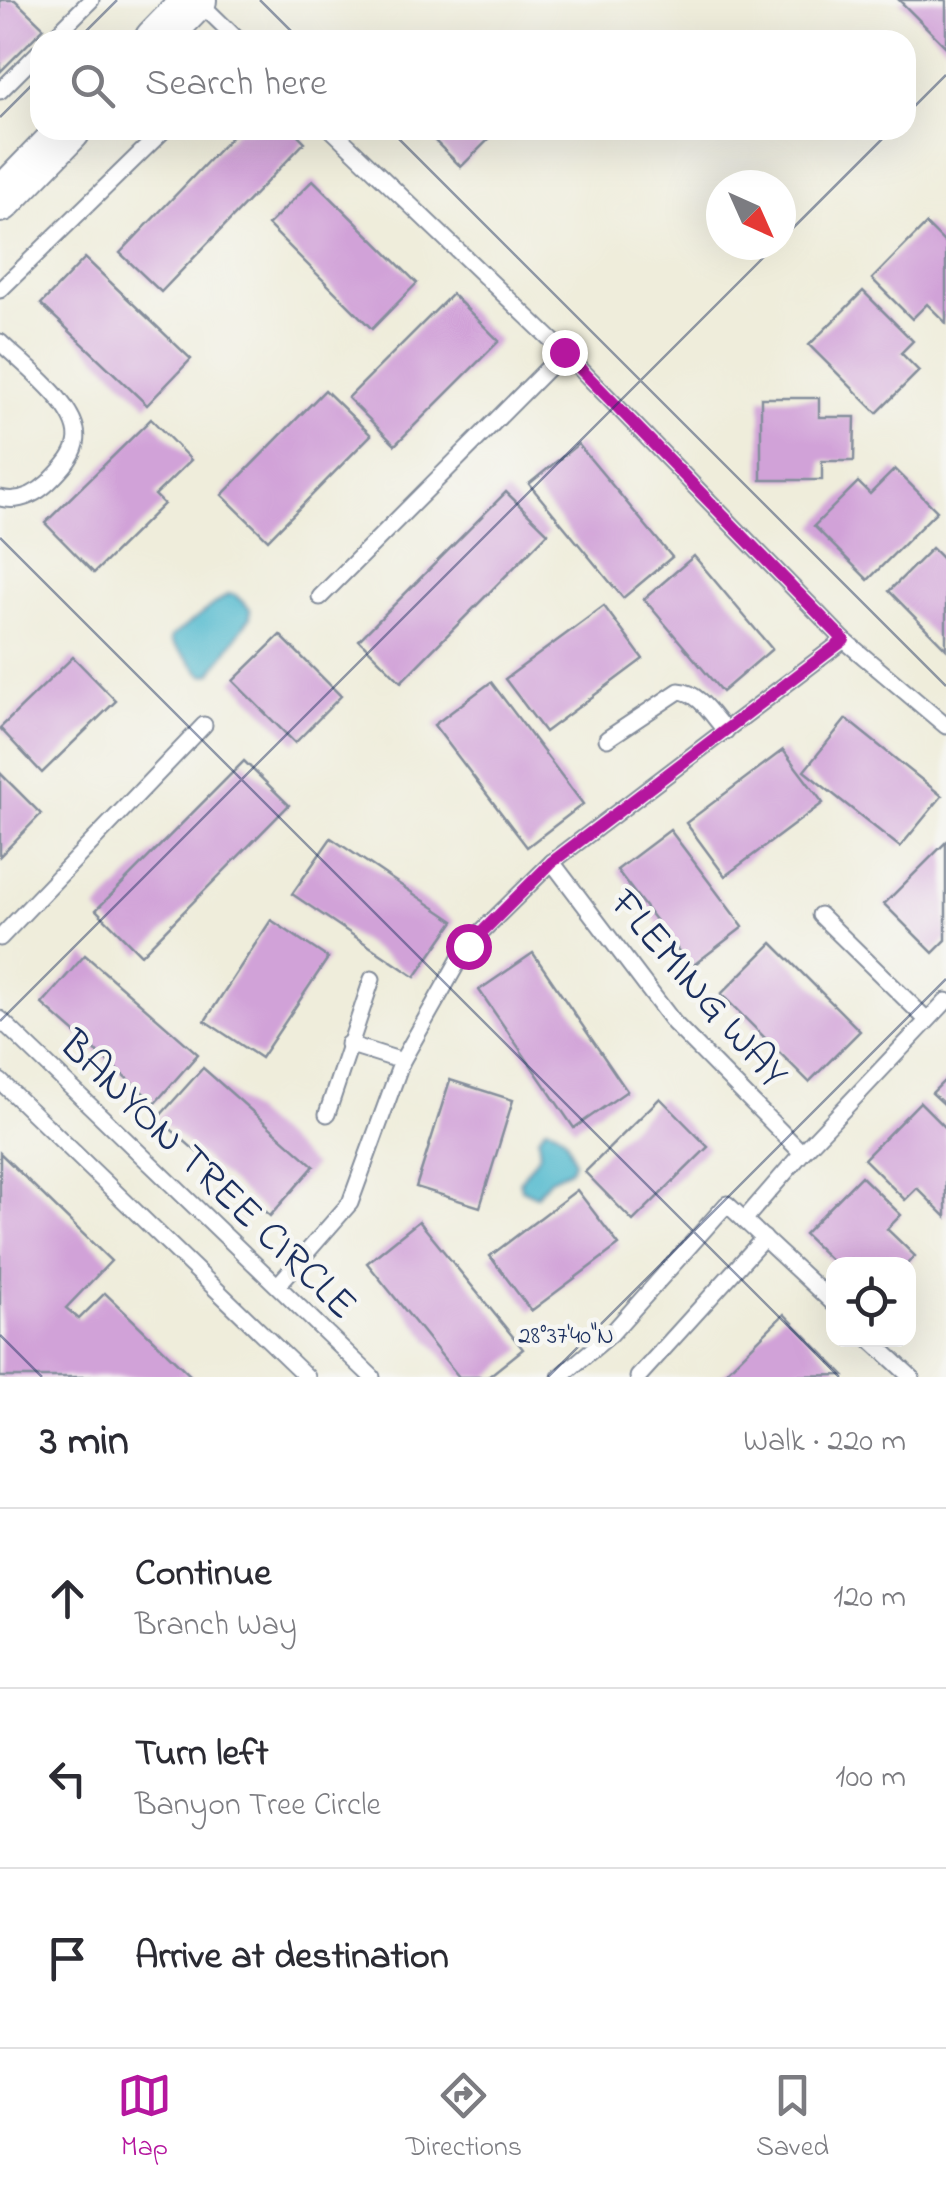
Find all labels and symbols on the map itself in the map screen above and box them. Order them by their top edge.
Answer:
north arrow [706,170,796,260]
route end [542,330,588,376]
street label: FLEMING WAY [593,876,801,1103]
route start [446,924,492,970]
street label: BANYON TREE CIRCLE [43,1017,370,1335]
text: 28°37'40"N [518,1319,614,1355]

